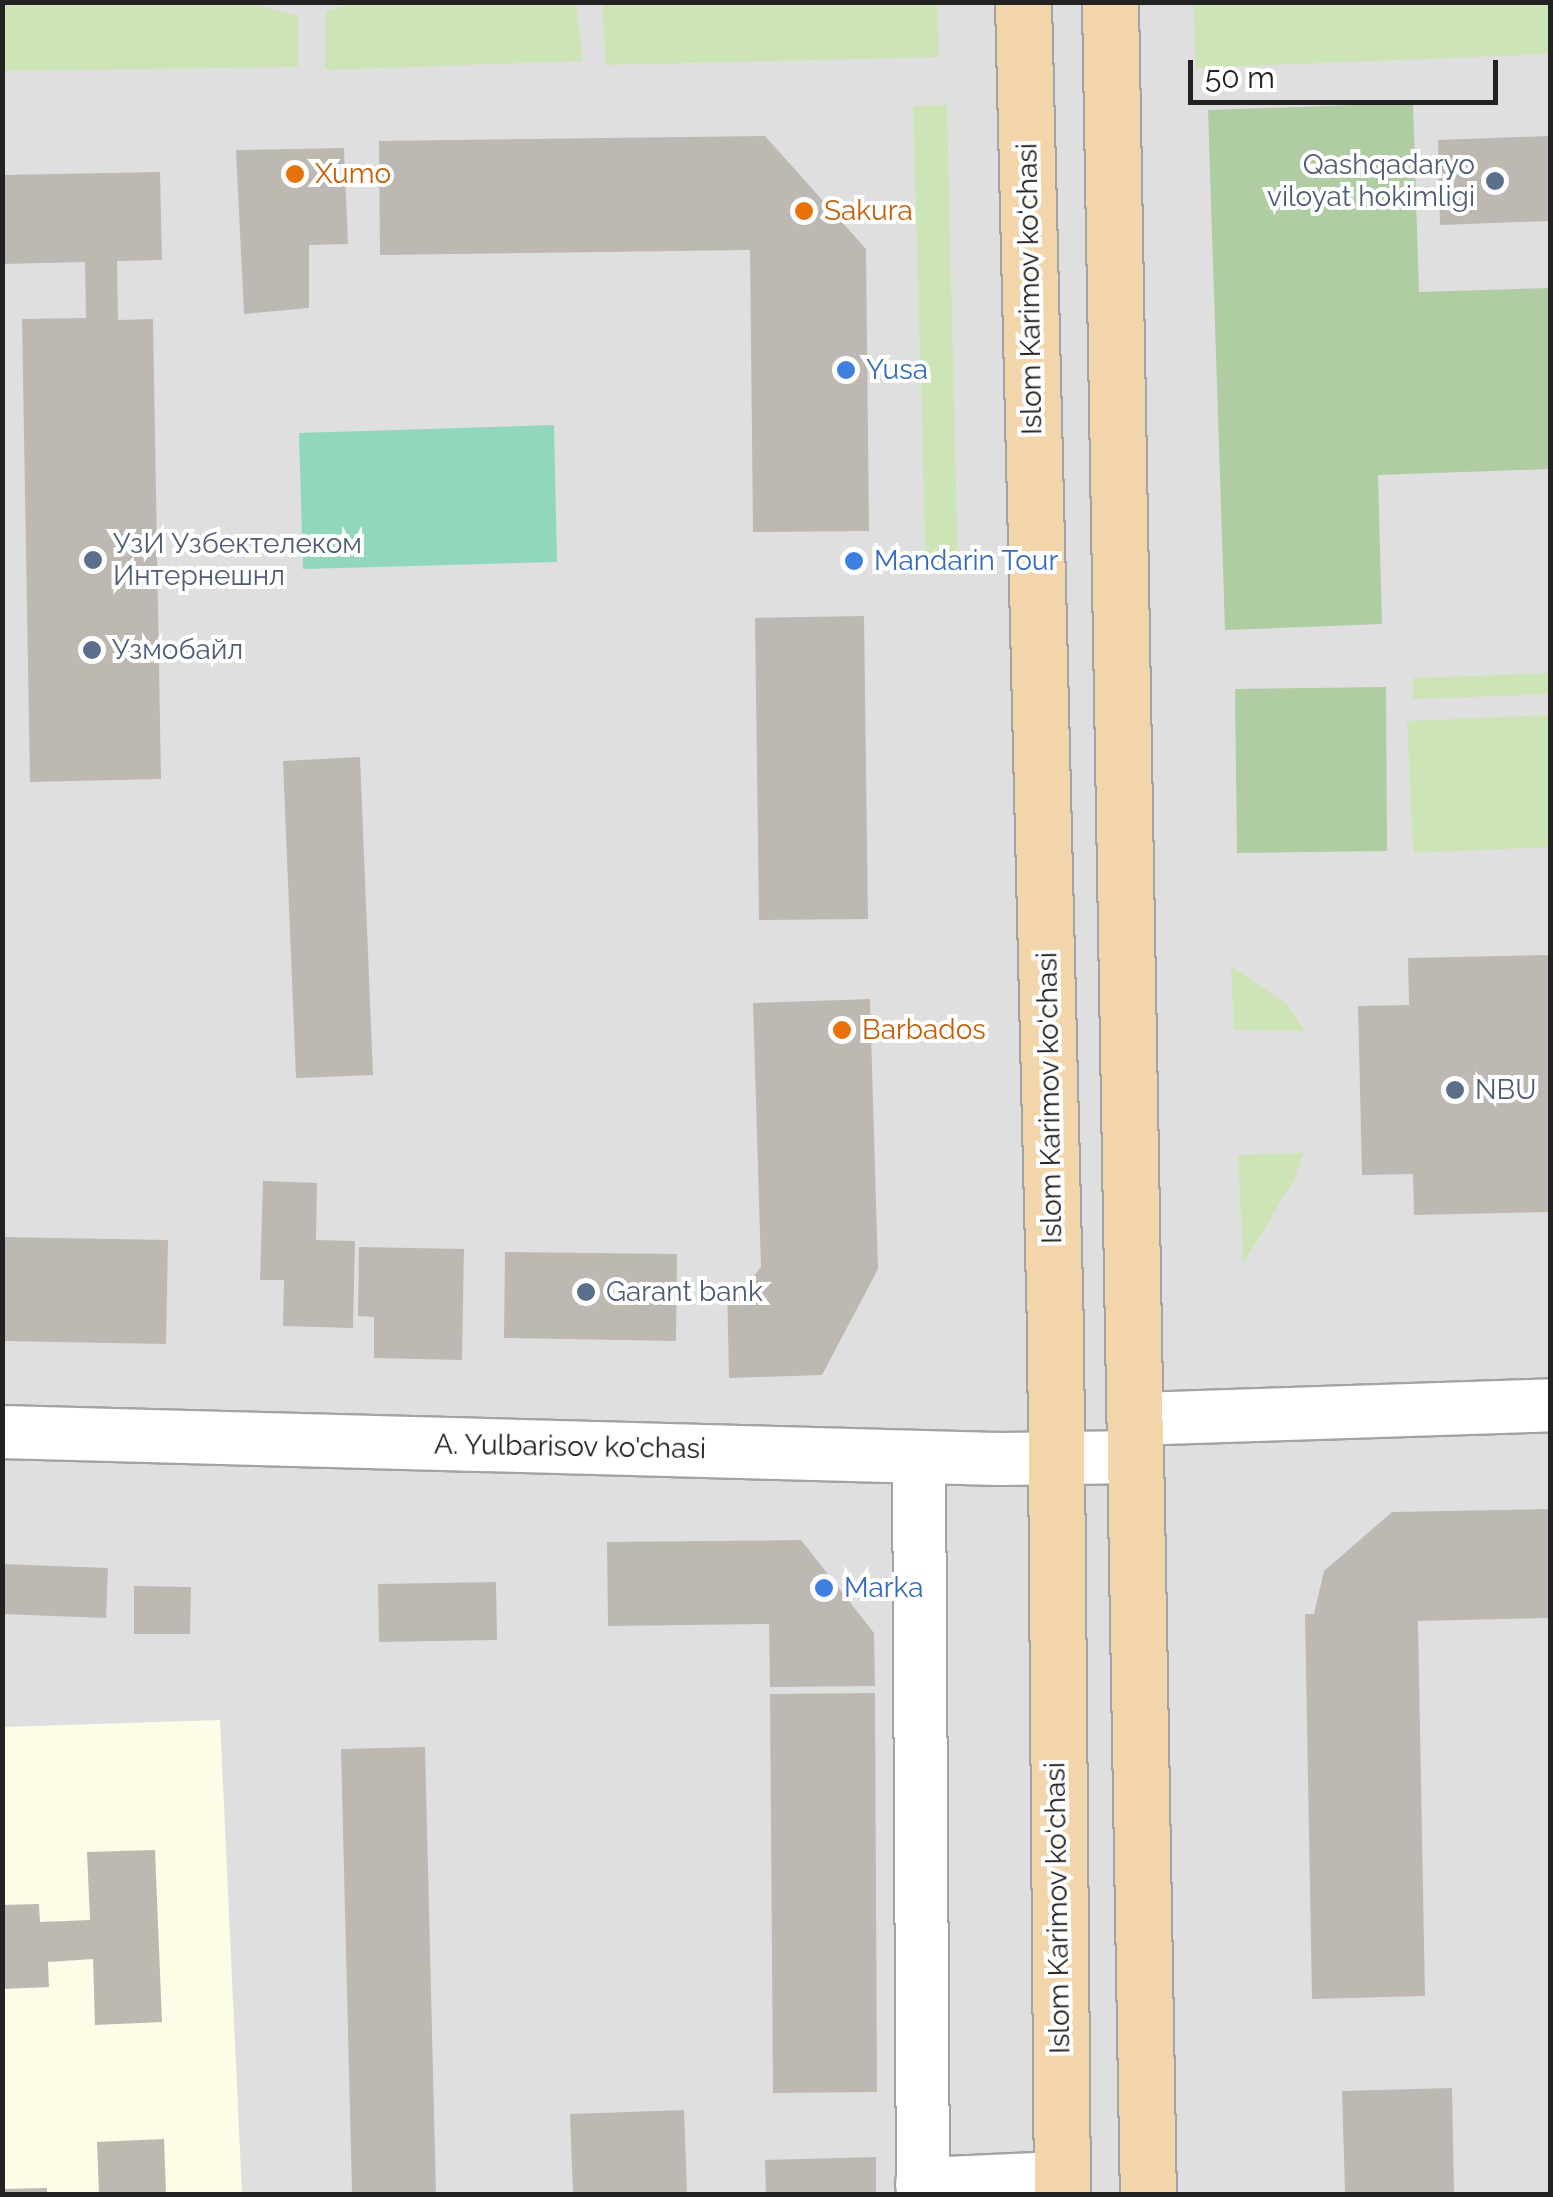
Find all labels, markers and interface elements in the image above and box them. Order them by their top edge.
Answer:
scale bar [1193,40,1503,102]
text: 50 m [1205,60,1275,95]
street label: Islom Karimov ko‘chasi [1011,142,1049,436]
place label: Qashqadaryo viloyat hokimligi [1267,148,1475,214]
place label: Xumo [315,157,391,191]
marker: Xumo [284,163,306,185]
marker: Qashqadaryo viloyat hokimligi [1484,170,1506,192]
place label: Sakura [824,194,913,228]
marker: Sakura [793,200,815,222]
place label: Yusa [866,353,928,387]
marker: Yusa [835,359,857,381]
place label: УзИ Узбектелеком Интернешнл [113,527,362,593]
place label: Mandarin Tour [874,544,1059,578]
marker: УзИ Узбектелеком Интернешнл [82,549,104,571]
marker: Mandarin Tour [843,550,865,572]
place label: Узмобайл [112,633,243,667]
marker: Узмобайл [81,639,103,661]
street label: Islom Karimov ko‘chasi [1031,951,1069,1245]
place label: Barbados [862,1013,986,1047]
marker: Barbados [831,1019,853,1041]
place label: NBU [1475,1073,1536,1107]
marker: NBU [1444,1079,1466,1101]
place label: Garant bank [606,1275,763,1309]
marker: Garant bank [575,1281,597,1303]
street label: A. Yulbarisov ko'chasi [433,1428,707,1466]
place label: Marka [844,1571,924,1605]
marker: Marka [813,1577,835,1599]
street label: Islom Karimov ko‘chasi [1039,1761,1077,2055]

